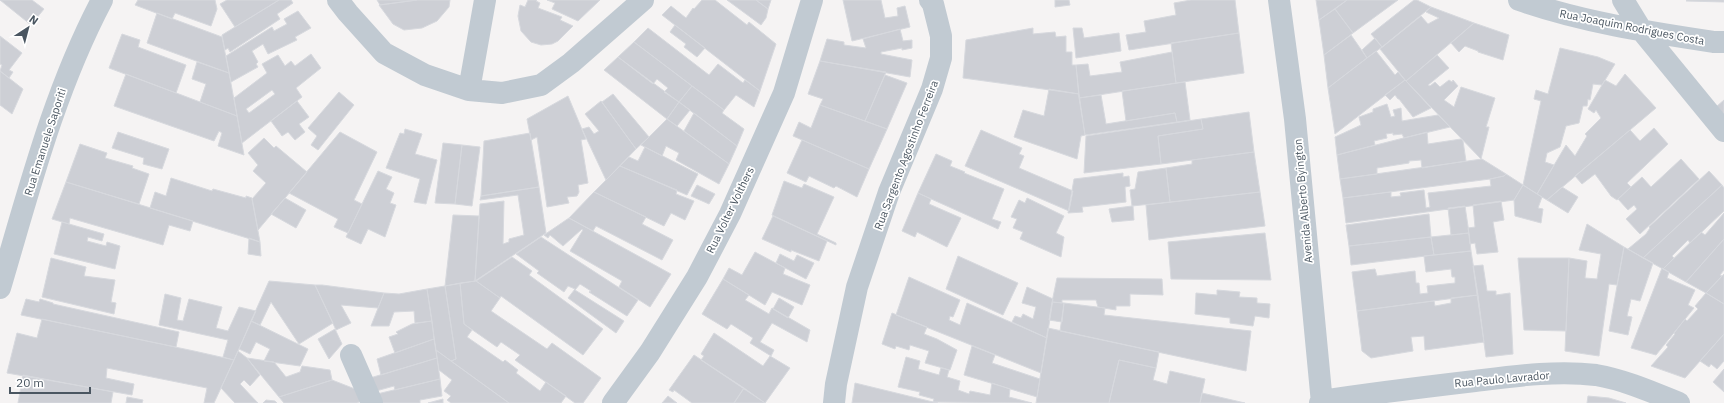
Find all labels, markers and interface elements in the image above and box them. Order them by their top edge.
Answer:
street label: Rua Joaquim Rodrigues Costa [1558,6,1706,48]
north arrow [8,8,48,48]
text: N [27,12,41,28]
street label: Rua Sargento Agostinho Ferreira [871,78,941,232]
street label: Rua Emanuele Saporiti [21,87,69,197]
street label: Avenida Alberto Byington [1291,138,1315,264]
street label: Rua Volter Volthers [703,164,757,256]
street label: Rua Paulo Lavrador [1454,368,1550,390]
scale bar [10,369,90,395]
text: 20 m [16,375,44,390]

